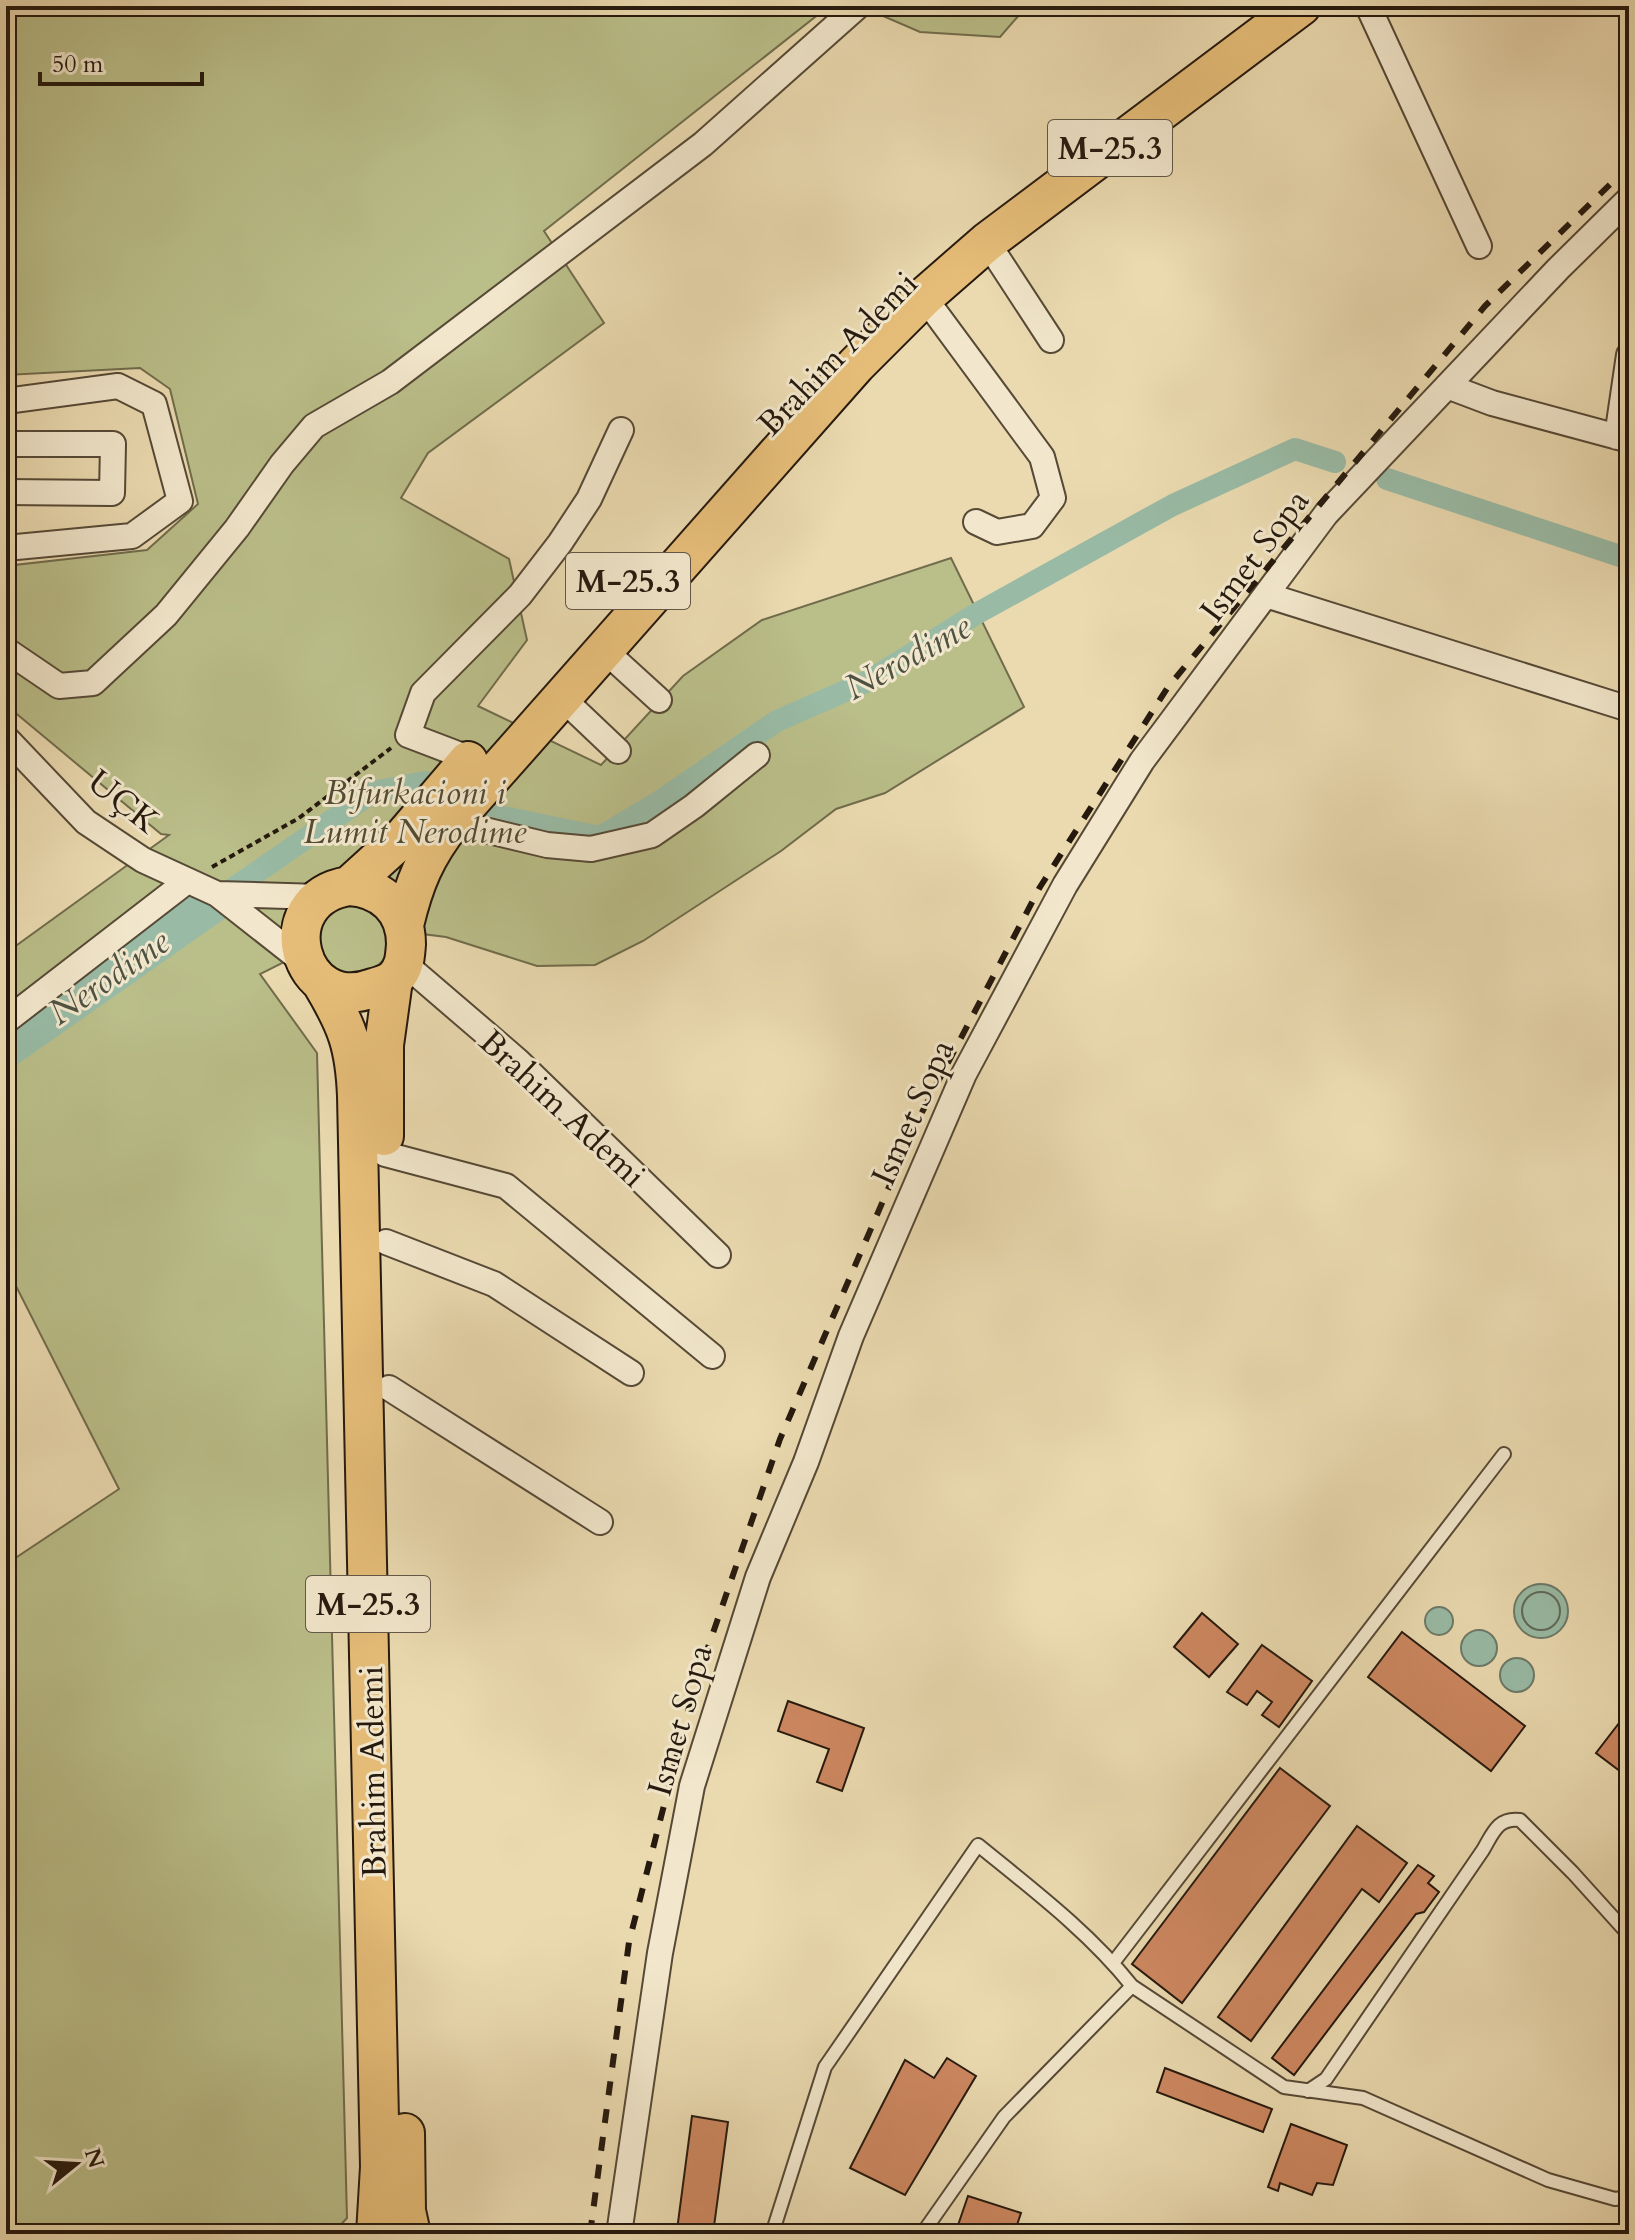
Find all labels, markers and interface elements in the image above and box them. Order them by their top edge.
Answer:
scale bar [40,36,202,86]
text: 50 m [52,48,104,81]
road number: M-25.3 [1048,120,1172,176]
street label: Brahim Ademi [747,261,928,446]
street label: Ismet Sopa [1190,480,1320,631]
road number: M-25.3 [566,553,690,609]
water label: Nerodime [836,602,981,712]
street label: UÇK [78,759,169,845]
park label: Bifurkacioni i Lumit Nerodime [304,770,527,855]
water label: Nerodime [38,917,180,1037]
street label: Brahim Ademi [469,1019,656,1198]
street label: Ismet Sopa [860,1032,966,1193]
road number: M-25.3 [306,1576,430,1632]
street label: Ismet Sopa [636,1639,724,1801]
street label: Brahim Ademi [348,1665,398,1879]
north arrow [36,2124,116,2204]
text: N [77,2144,111,2172]

